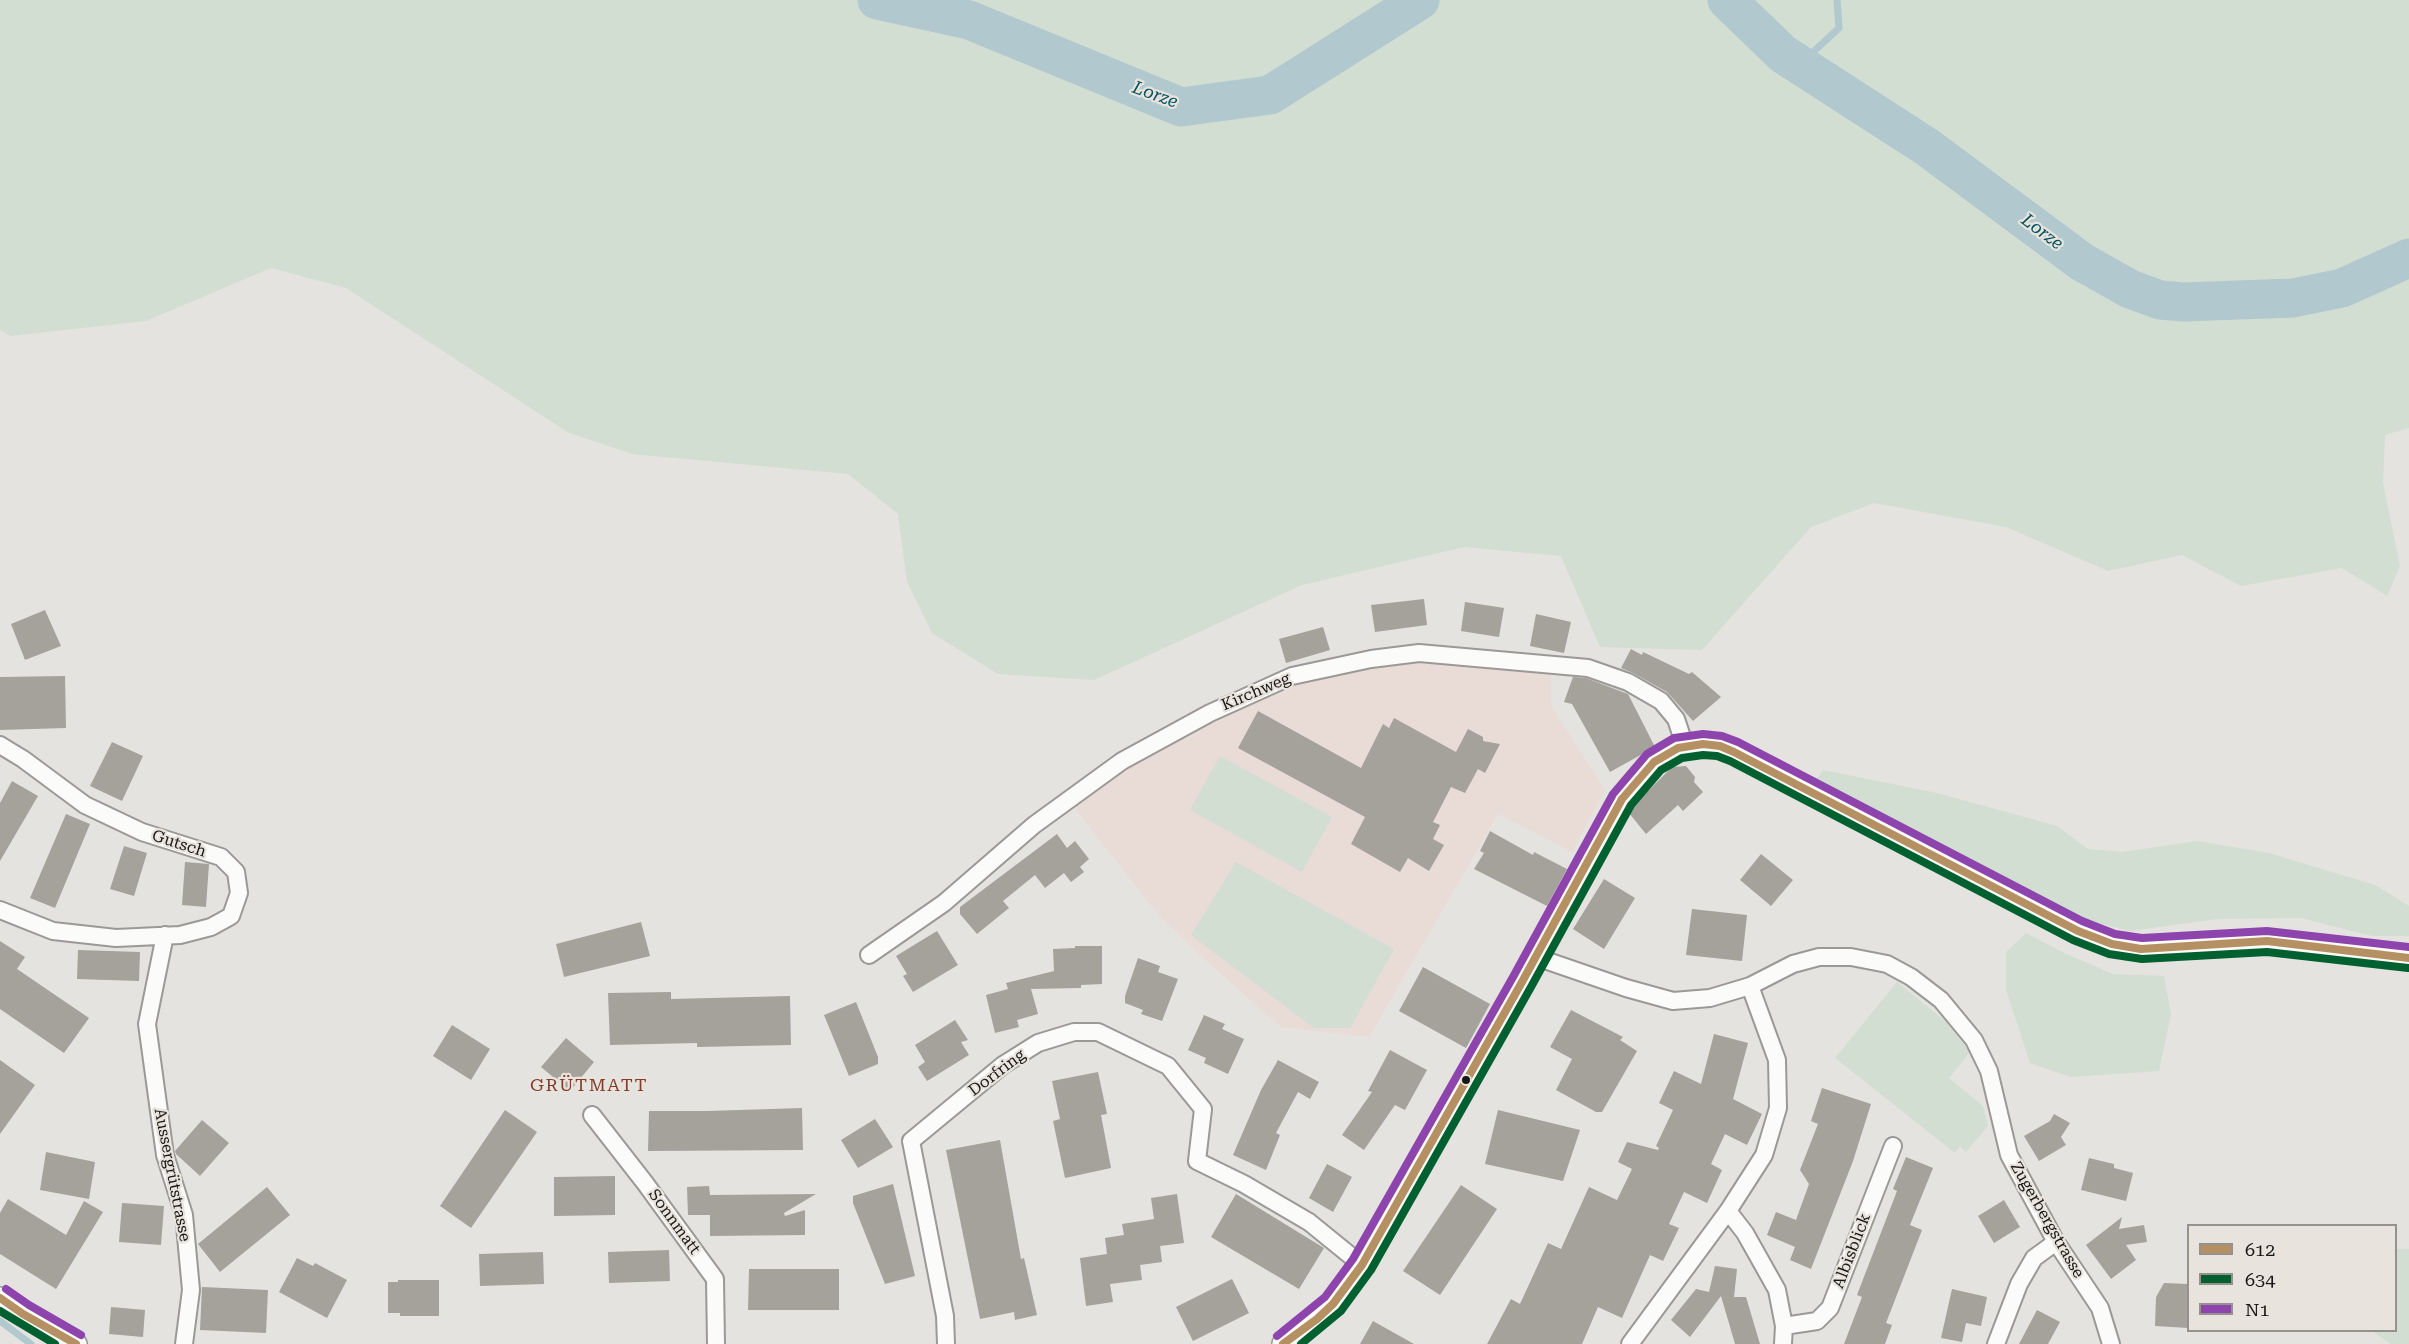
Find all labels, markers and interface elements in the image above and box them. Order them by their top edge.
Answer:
water label: Lorze [1129,77,1181,113]
water label: Lorze [2017,209,2067,255]
street label: Kirchweg [1219,669,1293,715]
street label: Gutsch [150,826,208,862]
street label: Dorfring [965,1045,1029,1101]
unlabelled marker [1460,1074,1472,1086]
district label: GRÜTMATT [530,1075,648,1097]
street label: Aussergrütstrasse [150,1107,194,1243]
street label: Zugerbergstrasse [2006,1159,2088,1281]
street label: Sonnmatt [644,1186,704,1258]
street label: Albisblick [1829,1211,1875,1291]
legend [2187,1224,2397,1332]
text: 612 [2245,1239,2275,1260]
text: 634 [2245,1269,2275,1290]
text: N1 [2245,1299,2269,1320]

